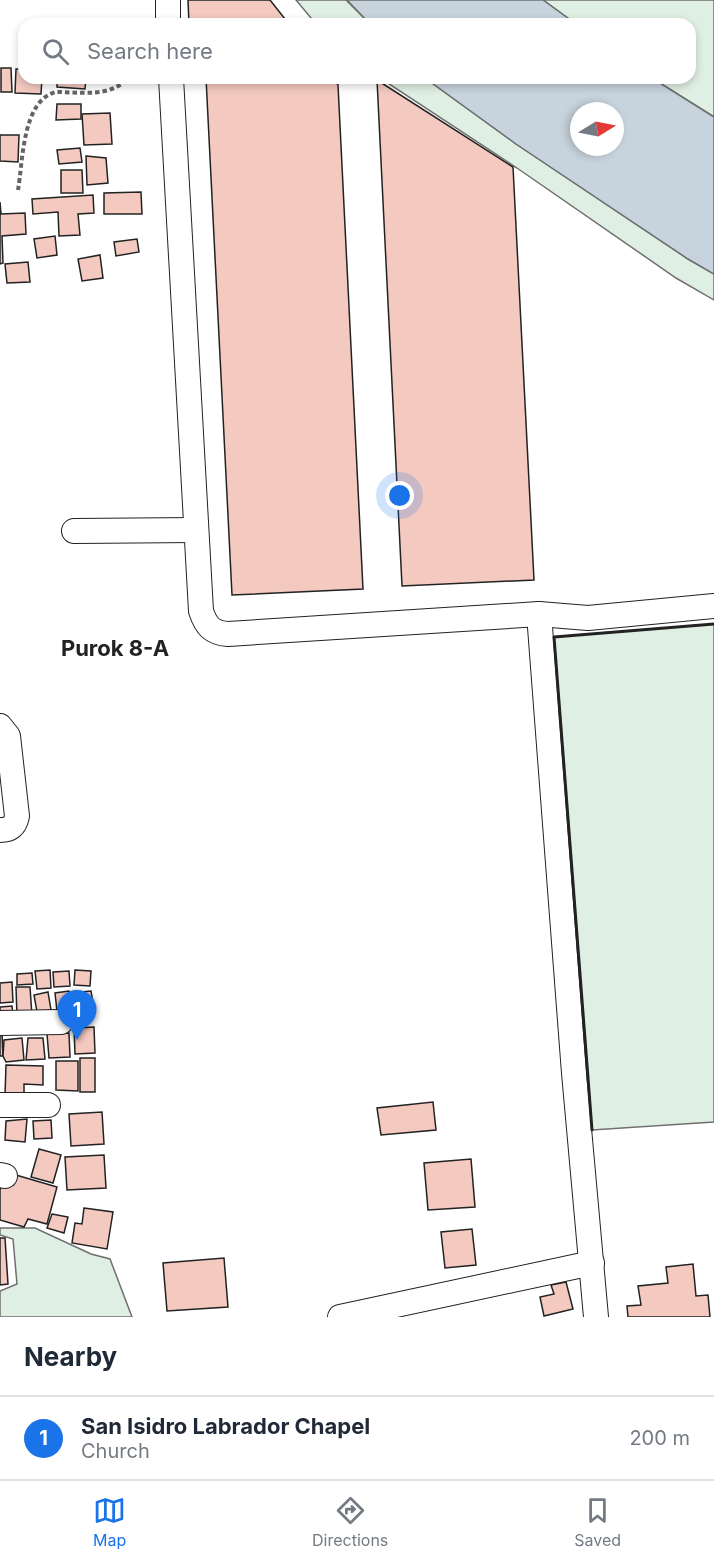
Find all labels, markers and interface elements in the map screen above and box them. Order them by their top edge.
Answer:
search box [18,18,696,84]
icon: search [39,35,72,68]
text: Search here [87,38,213,64]
north arrow [570,102,624,156]
your location [385,481,414,510]
district label: Purok 8-A [61,635,169,661]
pin: 1 [58,990,97,1040]
text: Nearby [24,1341,117,1372]
text: San Isidro Labrador Chapel [81,1413,370,1439]
text: 1 [39,1426,48,1450]
text: 200 m [629,1426,690,1450]
text: Church [81,1439,150,1463]
tab: Map [93,1494,126,1550]
tab: Directions [312,1494,388,1550]
tab: Saved [574,1494,621,1550]

